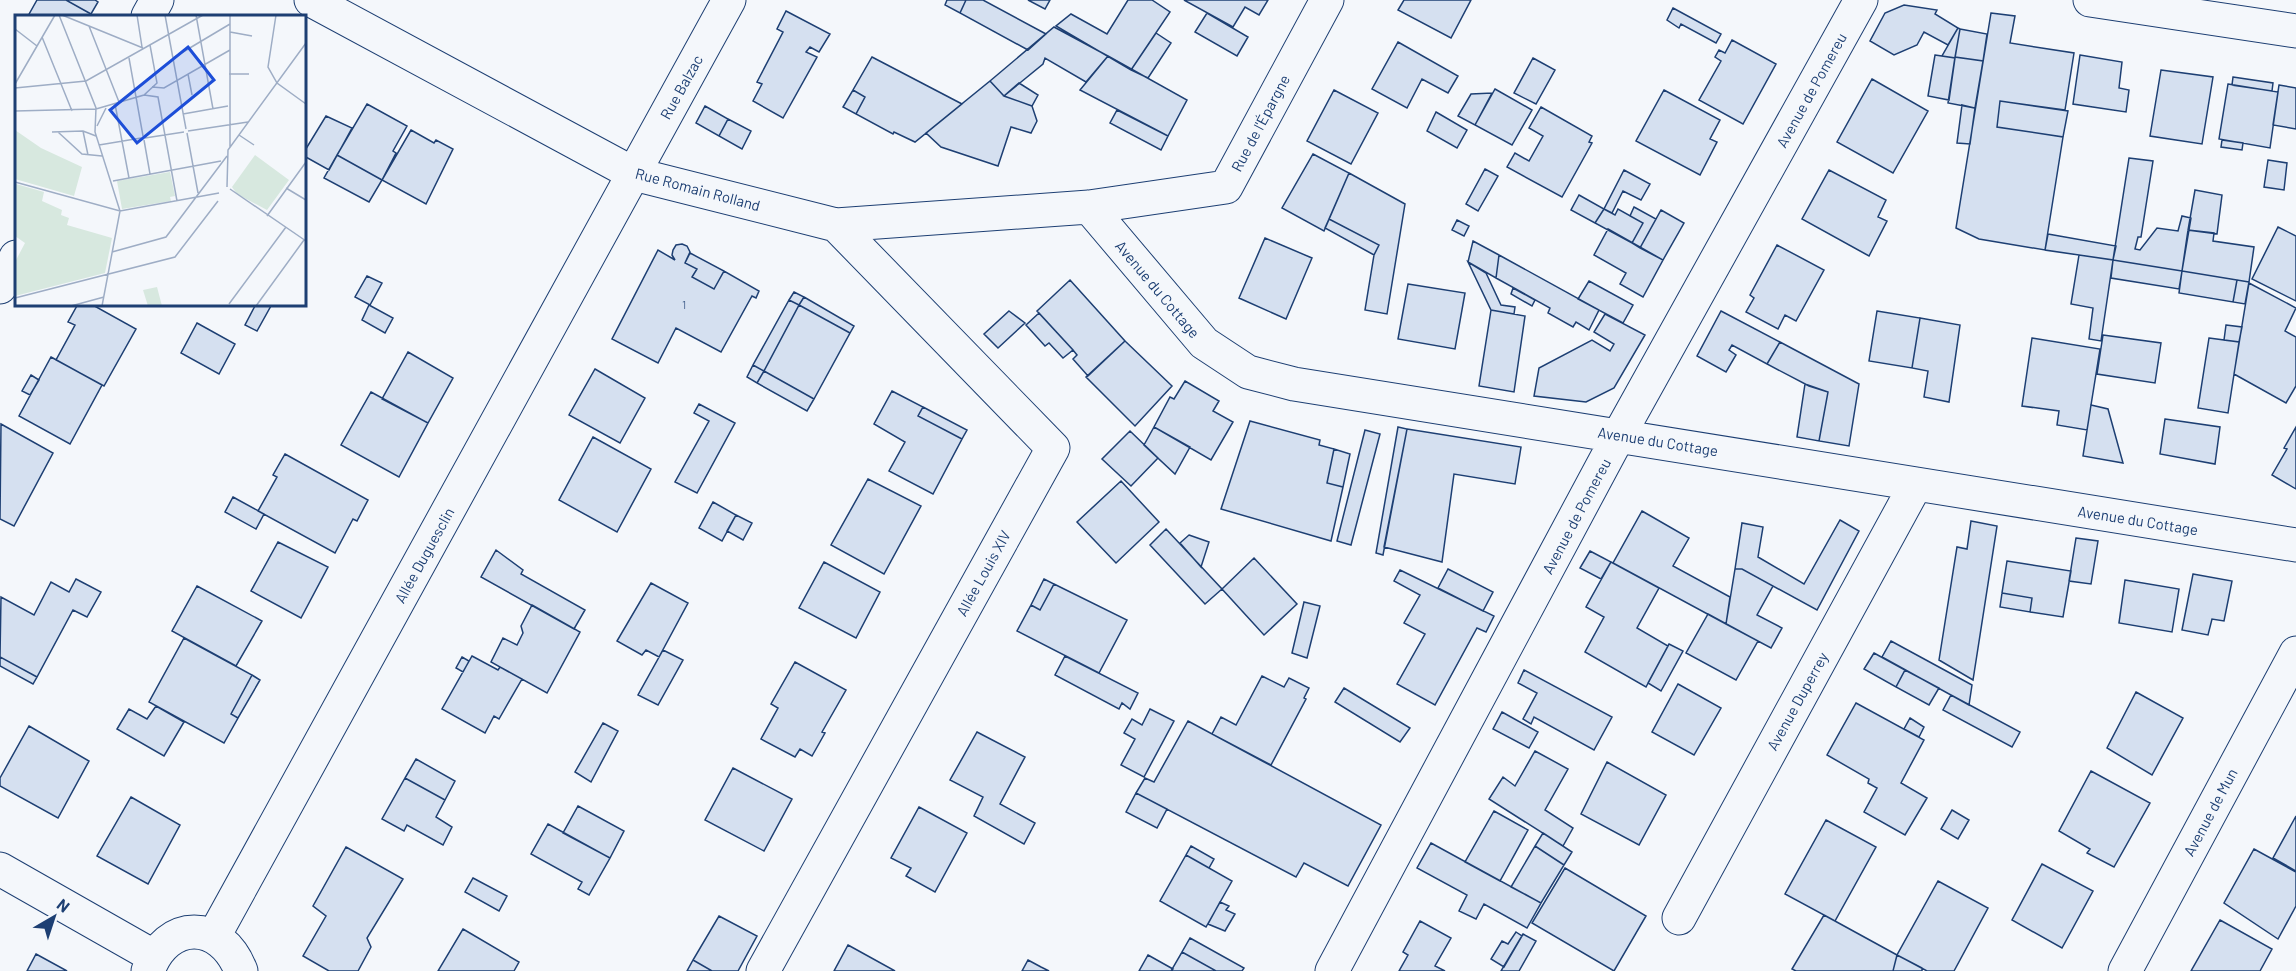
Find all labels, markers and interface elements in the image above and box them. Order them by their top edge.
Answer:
inset map [15,15,306,306]
street label: Avenue de Pomereu [1772,30,1850,150]
street label: Rue Balzac [656,52,706,122]
street label: Rue de l'Épargne [1227,71,1293,175]
street label: Rue Romain Rolland [634,164,762,214]
street label: Avenue du Cottage [1112,237,1204,341]
house number: 1 [682,297,686,311]
street label: Avenue du Cottage [1596,423,1720,459]
street label: Avenue de Pomereu [1538,455,1614,577]
street label: Avenue du Cottage [2076,502,2200,538]
street label: Allée Duguesclin [390,504,458,606]
street label: Allée Louis XIV [952,527,1014,619]
street label: Avenue Duperrey [1763,649,1831,753]
street label: Avenue de Mun [2179,765,2241,859]
north arrow [24,887,84,947]
text: N [54,894,74,916]

